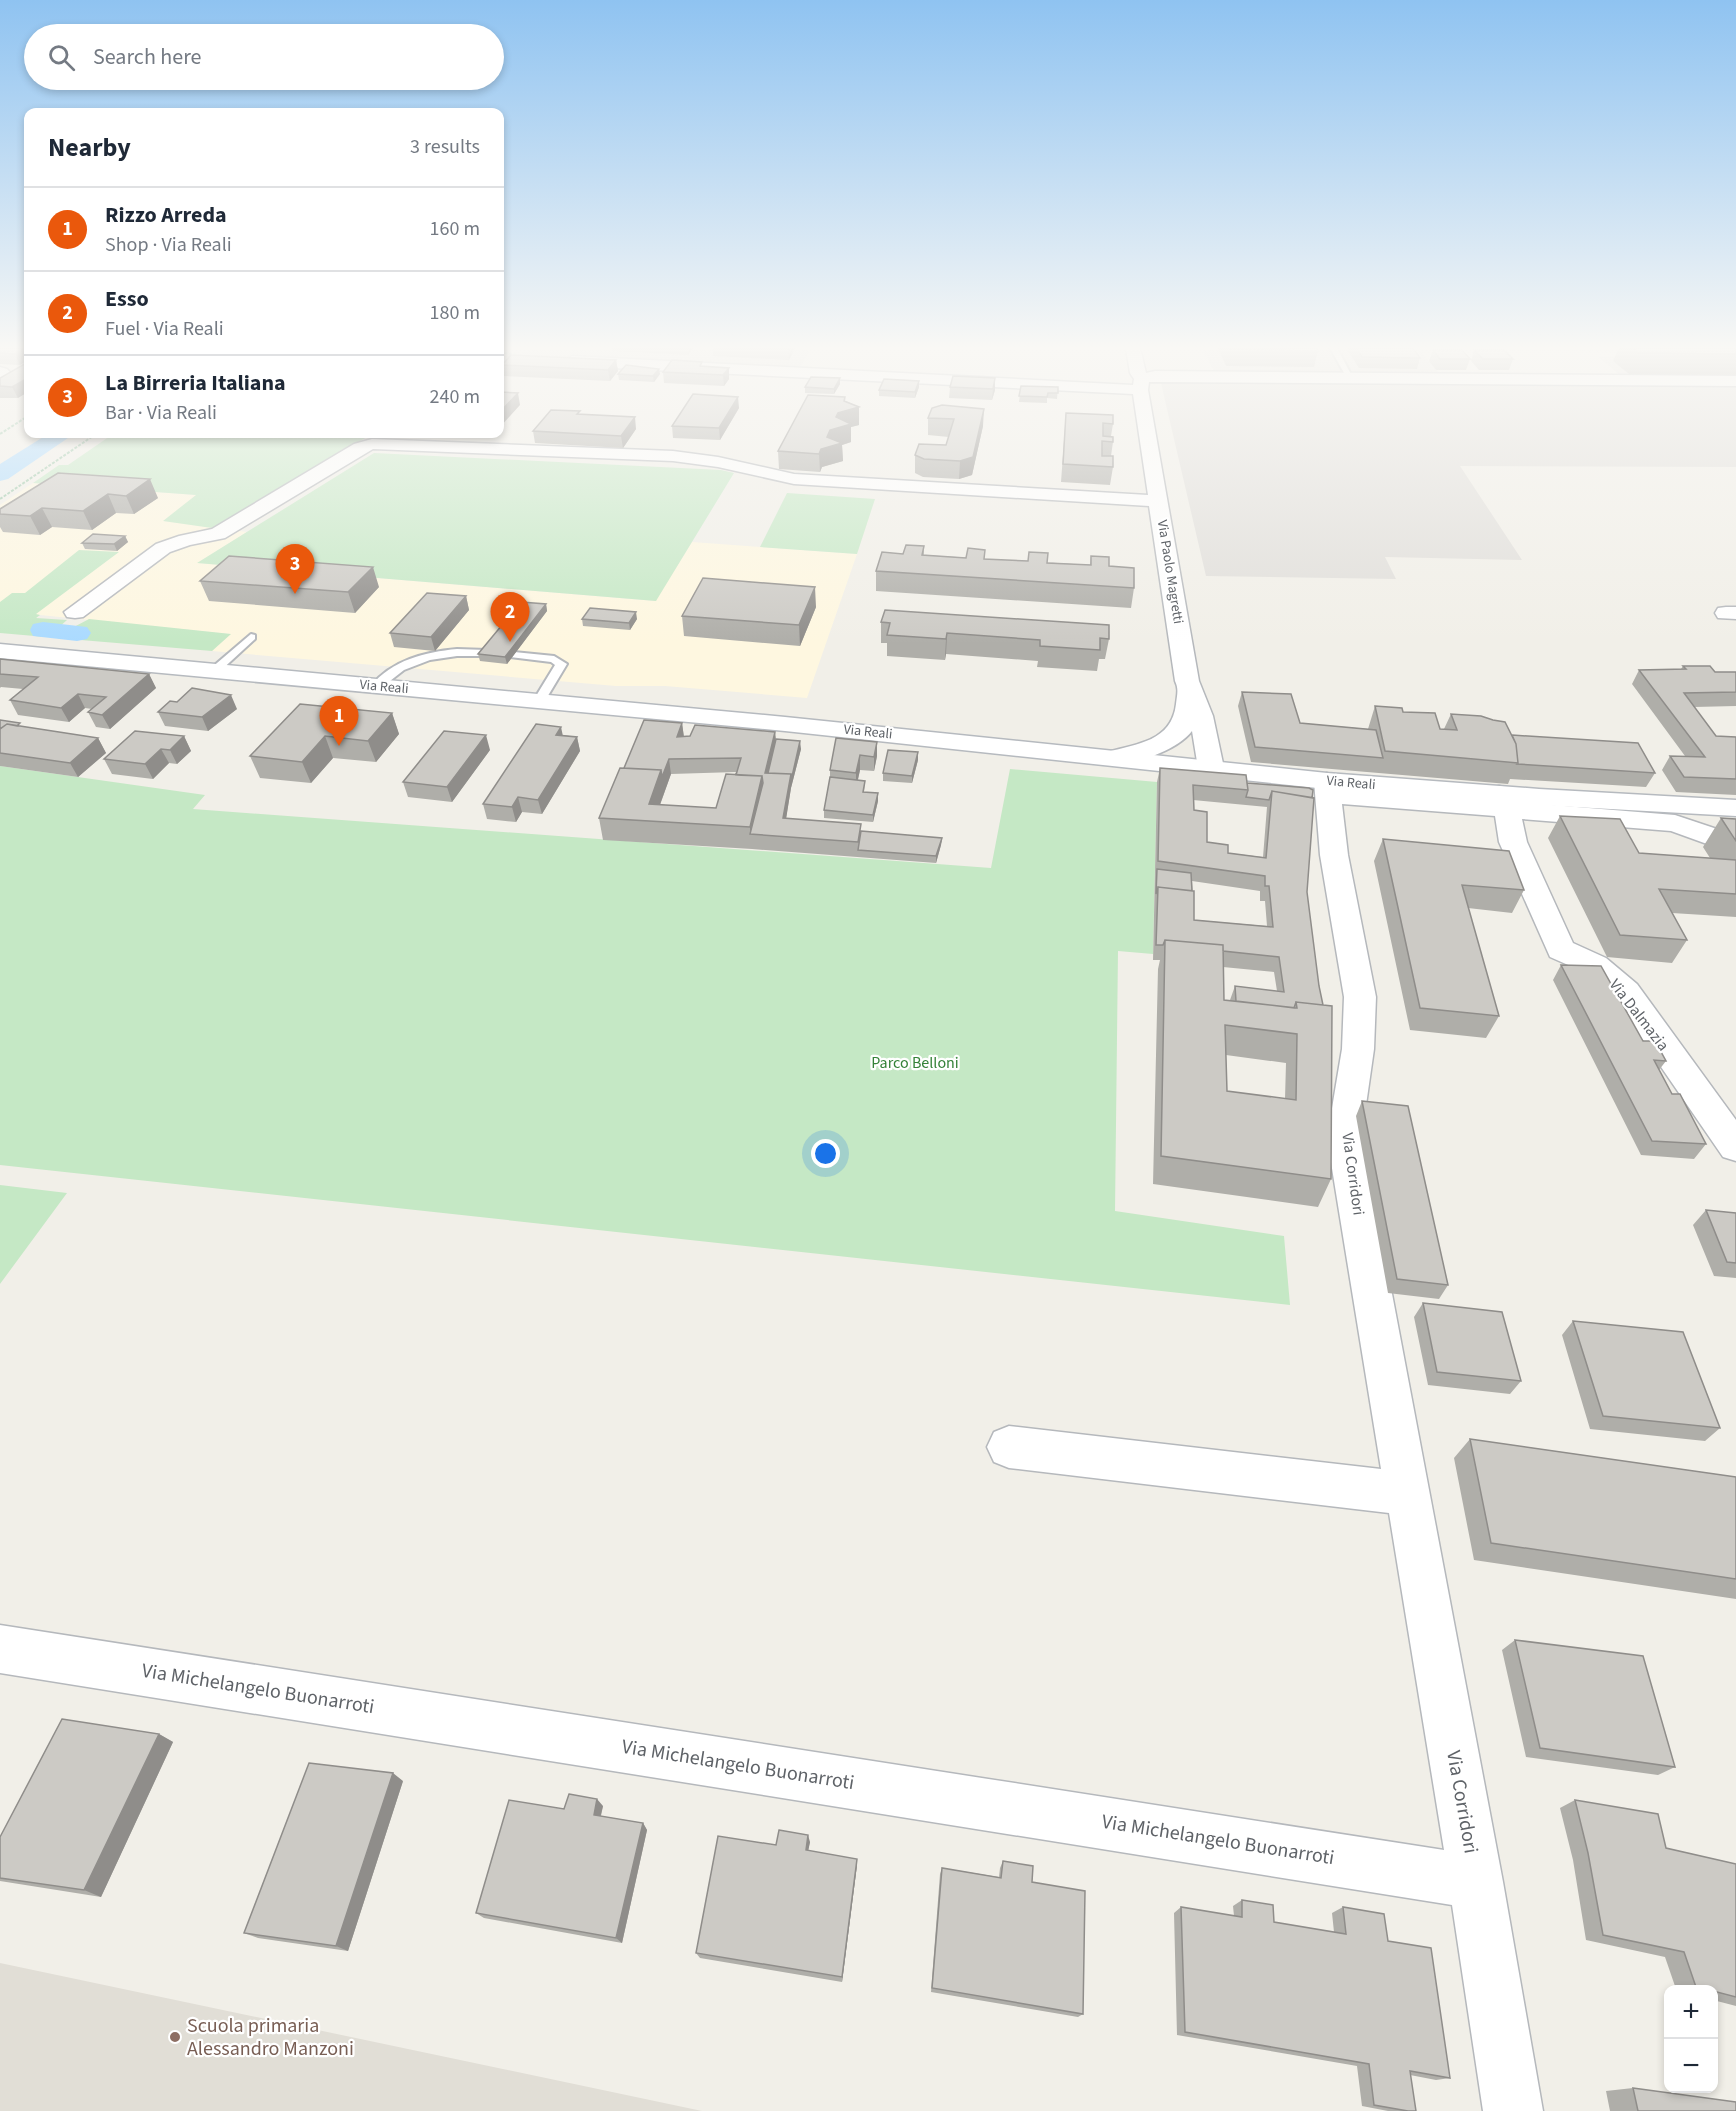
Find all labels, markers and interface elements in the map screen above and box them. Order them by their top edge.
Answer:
search box [24,24,504,90]
icon: search [45,41,78,74]
text: Search here [93,41,201,73]
text: Nearby [48,129,131,166]
text: 3 results [410,133,480,161]
text: Rizzo Arreda [105,199,227,231]
text: 1 [62,215,73,243]
text: 160 m [430,215,480,243]
text: Shop · Via Reali [105,231,232,259]
text: Esso [105,283,149,315]
text: 2 [62,299,73,327]
text: 180 m [430,299,480,327]
text: Fuel · Via Reali [105,315,224,343]
text: La Birreria Italiana [105,367,286,399]
text: 3 [62,383,73,411]
text: 240 m [430,383,480,411]
text: Bar · Via Reali [105,399,217,427]
street label: Via Paolo Magretti [1152,519,1188,625]
pin: 3 [276,544,314,594]
pin: 2 [490,592,530,642]
street label: Via Reali [359,675,409,699]
pin: 1 [320,696,358,746]
street label: Via Reali [843,719,893,745]
street label: Via Reali [1326,771,1376,795]
street label: Via Dalmazia [1604,975,1674,1055]
park label: Parco Belloni [871,1052,959,1074]
street label: Via Corridori [1336,1131,1370,1217]
your location [811,1139,840,1168]
street label: Via Michelangelo Buonarroti [140,1657,376,1721]
street label: Via Michelangelo Buonarroti [620,1733,856,1797]
street label: Via Corridori [1439,1748,1485,1856]
street label: Via Michelangelo Buonarroti [1100,1808,1336,1872]
map controls [1664,1985,1718,2093]
button: + [1664,1985,1718,2039]
place label: Scuola primaria Alessandro Manzoni [187,2012,354,2063]
marker: Scuola primaria Alessandro Manzoni [168,2030,182,2044]
button: − [1664,2039,1718,2093]

